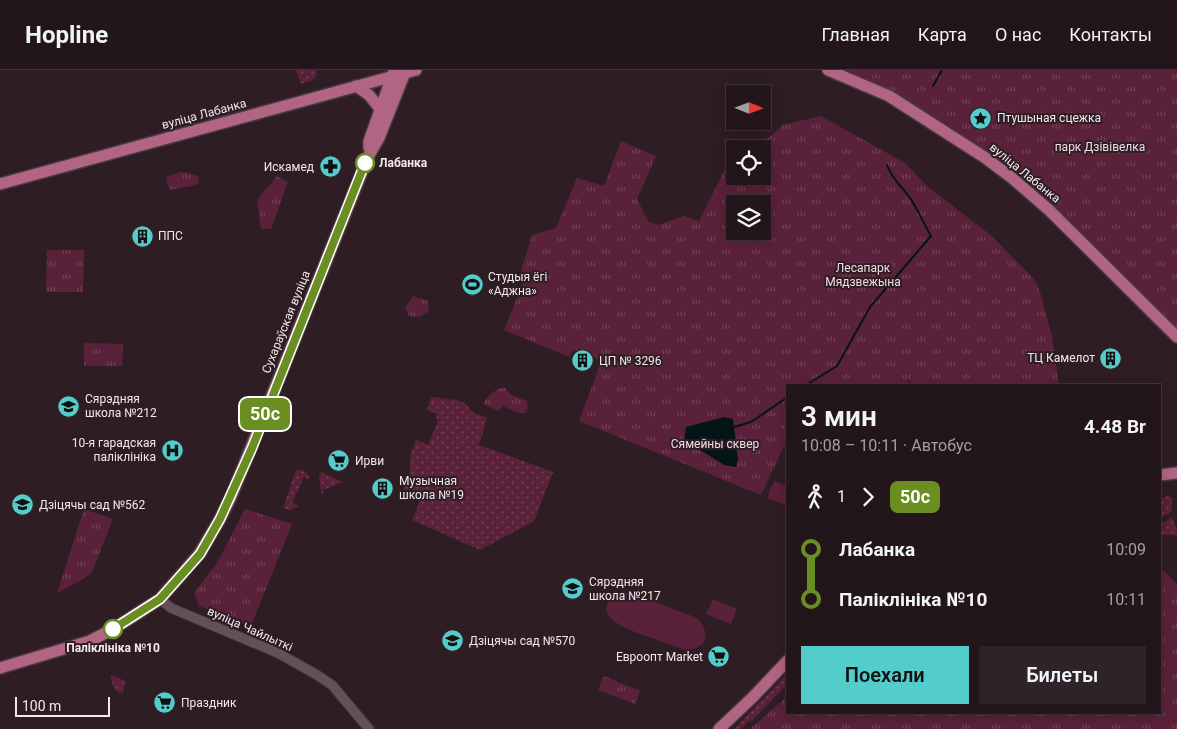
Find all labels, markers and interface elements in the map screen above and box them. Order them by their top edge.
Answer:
text: Hopline [25,21,108,49]
text: Главная [821,24,890,45]
text: Карта [918,24,967,45]
text: О нас [995,24,1041,45]
text: Контакты [1069,24,1152,45]
north arrow [726,85,771,130]
map controls [726,85,771,240]
street label: вуліца Лабанка [160,96,248,132]
place icon: Птушыная сцежка [969,106,993,130]
place label: Птушыная сцежка [997,111,1101,125]
button: locate [726,140,771,185]
street label: вуліца Лабанка [987,140,1063,206]
park label: парк Дзівівелка [1055,140,1145,154]
marker: Лабанка [355,153,375,173]
pharmacy icon: Искамед [318,155,342,179]
place label: Лабанка [379,156,428,170]
place label: Искамед [264,160,314,174]
button: layers [726,195,771,240]
building icon: ППС [130,224,154,248]
place label: ППС [158,229,183,243]
park label: Лесапарк Мядзвежына [825,261,901,289]
street label: Сухараўская вуліца [259,269,313,375]
place label: Студыя ёгі «Аджна» [488,270,548,298]
sports icon: Студыя ёгі «Аджна» [460,272,484,296]
building icon: ТЦ Камелот [1099,346,1123,370]
building icon: ЦП № 3296 [571,349,595,373]
place label: ТЦ Камелот [1027,351,1095,365]
place label: ЦП № 3296 [599,354,662,368]
place label: Сярэдняя школа №212 [85,392,157,420]
school or university icon: Сярэдняя школа №212 [57,394,81,418]
line badge: 50с [236,398,294,430]
text: 3 мин [801,400,877,433]
text: 50с [250,403,280,424]
text: 4.48 Br [1084,415,1146,438]
place label: 10-я гарадская паліклініка [72,436,156,464]
text: 10:08 – 10:11 · Автобус [801,436,972,455]
park label: Сямейны сквер [671,437,760,451]
hospital icon: 10-я гарадская паліклініка [160,438,184,462]
supermarket icon: Ирви [327,449,351,473]
place label: Ирви [355,454,384,468]
place label: Музычная школа №19 [399,474,464,502]
building icon: Музычная школа №19 [371,476,395,500]
icon: walk [801,483,829,511]
icon: forward [854,483,882,511]
text: 50с [900,486,930,507]
text: 1 [837,487,846,506]
school or university icon: Дзіцячы сад №562 [11,493,35,517]
place label: Дзіцячы сад №562 [39,498,145,512]
text: Лабанка [839,538,915,561]
text: 10:09 [1106,540,1146,559]
place label: Сярэдняя школа №217 [589,575,661,603]
school or university icon: Сярэдняя школа №217 [561,577,585,601]
text: Паліклініка №10 [839,588,987,611]
text: 10:11 [1106,590,1146,609]
street label: вуліца Чайлыткі [205,604,295,654]
marker: Паліклініка №10 [103,619,123,639]
school or university icon: Дзіцячы сад №570 [441,629,465,653]
place label: Дзіцячы сад №570 [469,634,575,648]
place label: Паліклініка №10 [66,641,160,655]
supermarket icon: Евроопт Market [707,645,731,669]
button: Поехали [801,646,969,704]
button: Билеты [979,646,1146,704]
place label: Евроопт Market [616,650,703,664]
supermarket icon: Праздник [153,691,177,715]
scale bar [15,694,110,717]
place label: Праздник [181,696,237,710]
text: 100 m [22,698,61,714]

